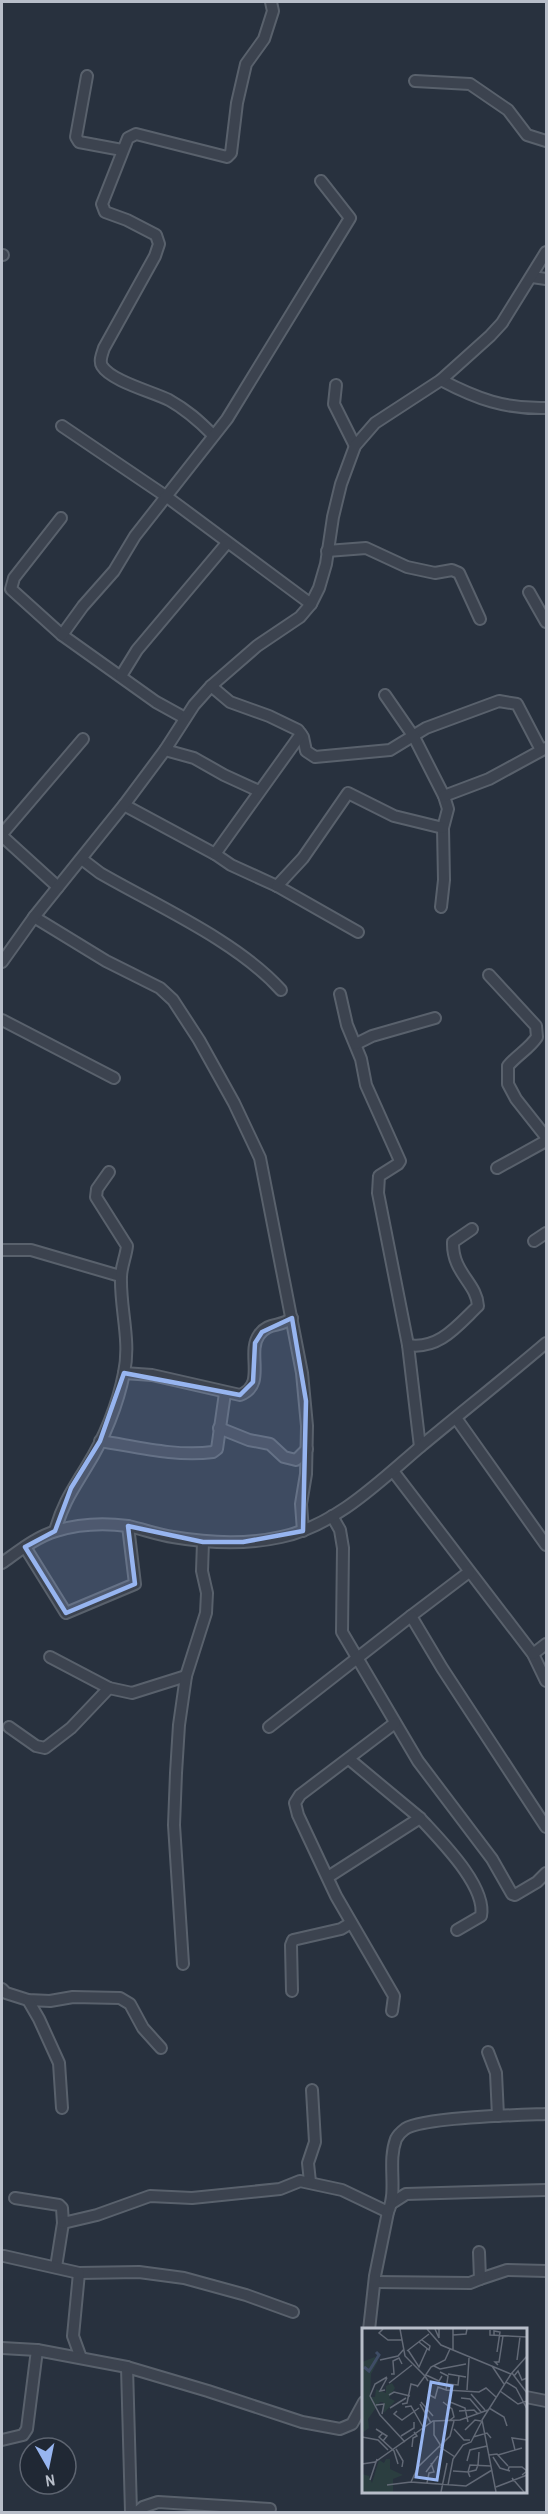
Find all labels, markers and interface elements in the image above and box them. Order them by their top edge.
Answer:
inset map [362,2328,527,2493]
north arrow [18,2436,78,2496]
text: N [44,2469,57,2492]

